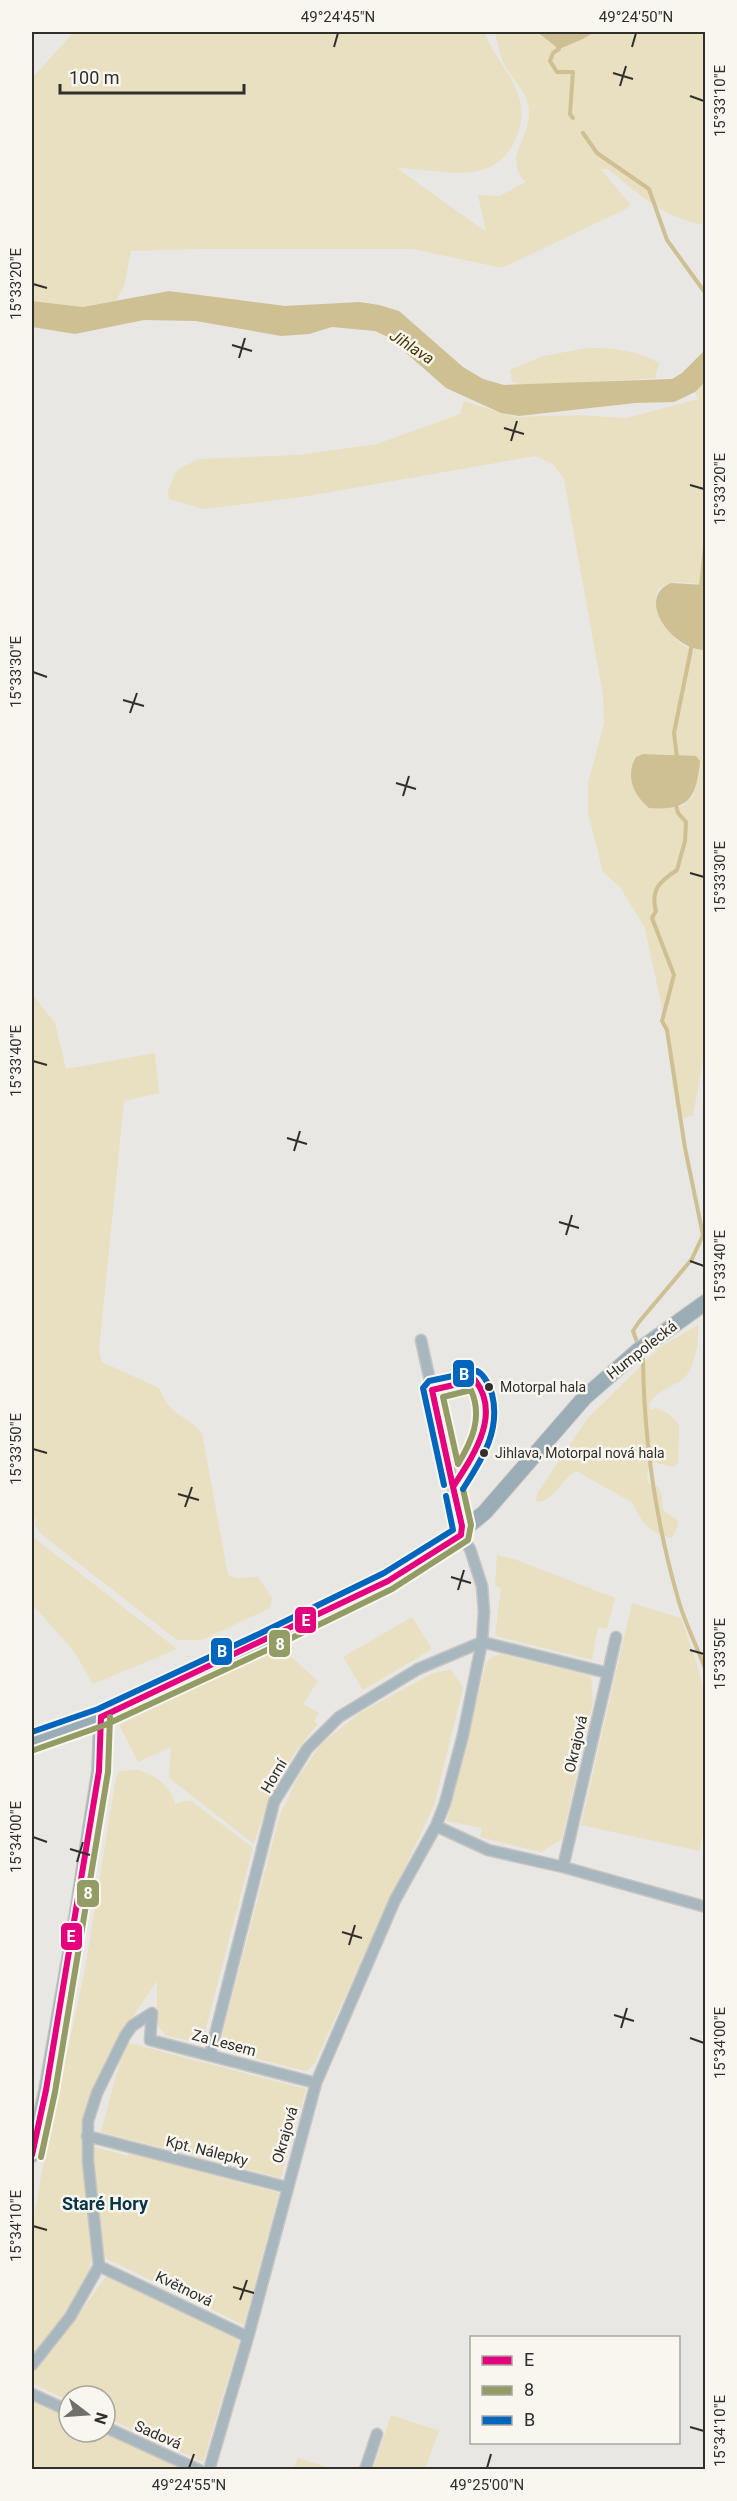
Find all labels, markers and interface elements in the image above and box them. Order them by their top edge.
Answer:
text: 49°24'45"N [301,8,375,26]
text: 49°24'50"N [599,8,673,26]
scale bar [60,57,244,95]
text: 15°33'10"E [711,64,729,137]
text: 100 m [69,67,120,88]
text: 15°33'20"E [7,247,25,320]
water label: Jihlava [386,326,438,368]
text: 15°33'20"E [711,452,729,525]
text: 15°33'30"E [7,635,25,708]
text: 15°33'30"E [711,840,729,913]
text: 15°33'40"E [7,1024,25,1097]
text: 15°33'40"E [711,1229,729,1302]
street label: Humpolecká [603,1317,681,1383]
line badge: B [452,1359,475,1388]
text: B [459,1365,469,1384]
place label: Motorpal hala [500,1379,586,1395]
marker: Motorpal hala [483,1381,495,1393]
text: 15°33'50"E [7,1412,25,1485]
place label: Jihlava, Motorpal nová hala [495,1445,665,1461]
marker: Jihlava, Motorpal nová hala [478,1447,490,1459]
line badge: E [294,1606,317,1634]
text: E [302,1611,311,1630]
text: 15°33'50"E [711,1617,729,1690]
line badge: 8 [268,1629,291,1658]
text: 8 [275,1635,285,1654]
line badge: B [210,1637,233,1666]
text: B [217,1642,227,1661]
street label: Okrajová [561,1714,591,1774]
street label: Horní [257,1755,292,1796]
text: 15°34'00"E [7,1800,25,1873]
line badge: 8 [76,1879,100,1908]
text: 8 [83,1884,93,1903]
line badge: E [60,1922,83,1951]
text: E [67,1927,76,1946]
text: 15°34'00"E [711,2006,729,2079]
street label: Za Lesem [190,2026,258,2060]
street label: Okrajová [268,2105,302,2165]
street label: Kpt. Nálepky [164,2132,250,2170]
text: 15°34'10"E [7,2189,25,2262]
district label: Staré Hory [62,2193,149,2214]
street label: Květnová [153,2267,215,2311]
legend [470,2336,680,2444]
text: E [524,2349,534,2370]
text: 8 [524,2379,534,2400]
north arrow [57,2384,117,2444]
text: 15°34'10"E [711,2394,729,2467]
text: B [524,2409,535,2430]
text: N [90,2410,112,2426]
street label: Sadová [132,2417,184,2453]
text: 49°24'55"N [152,2476,226,2494]
text: 49°25'00"N [450,2476,524,2494]

